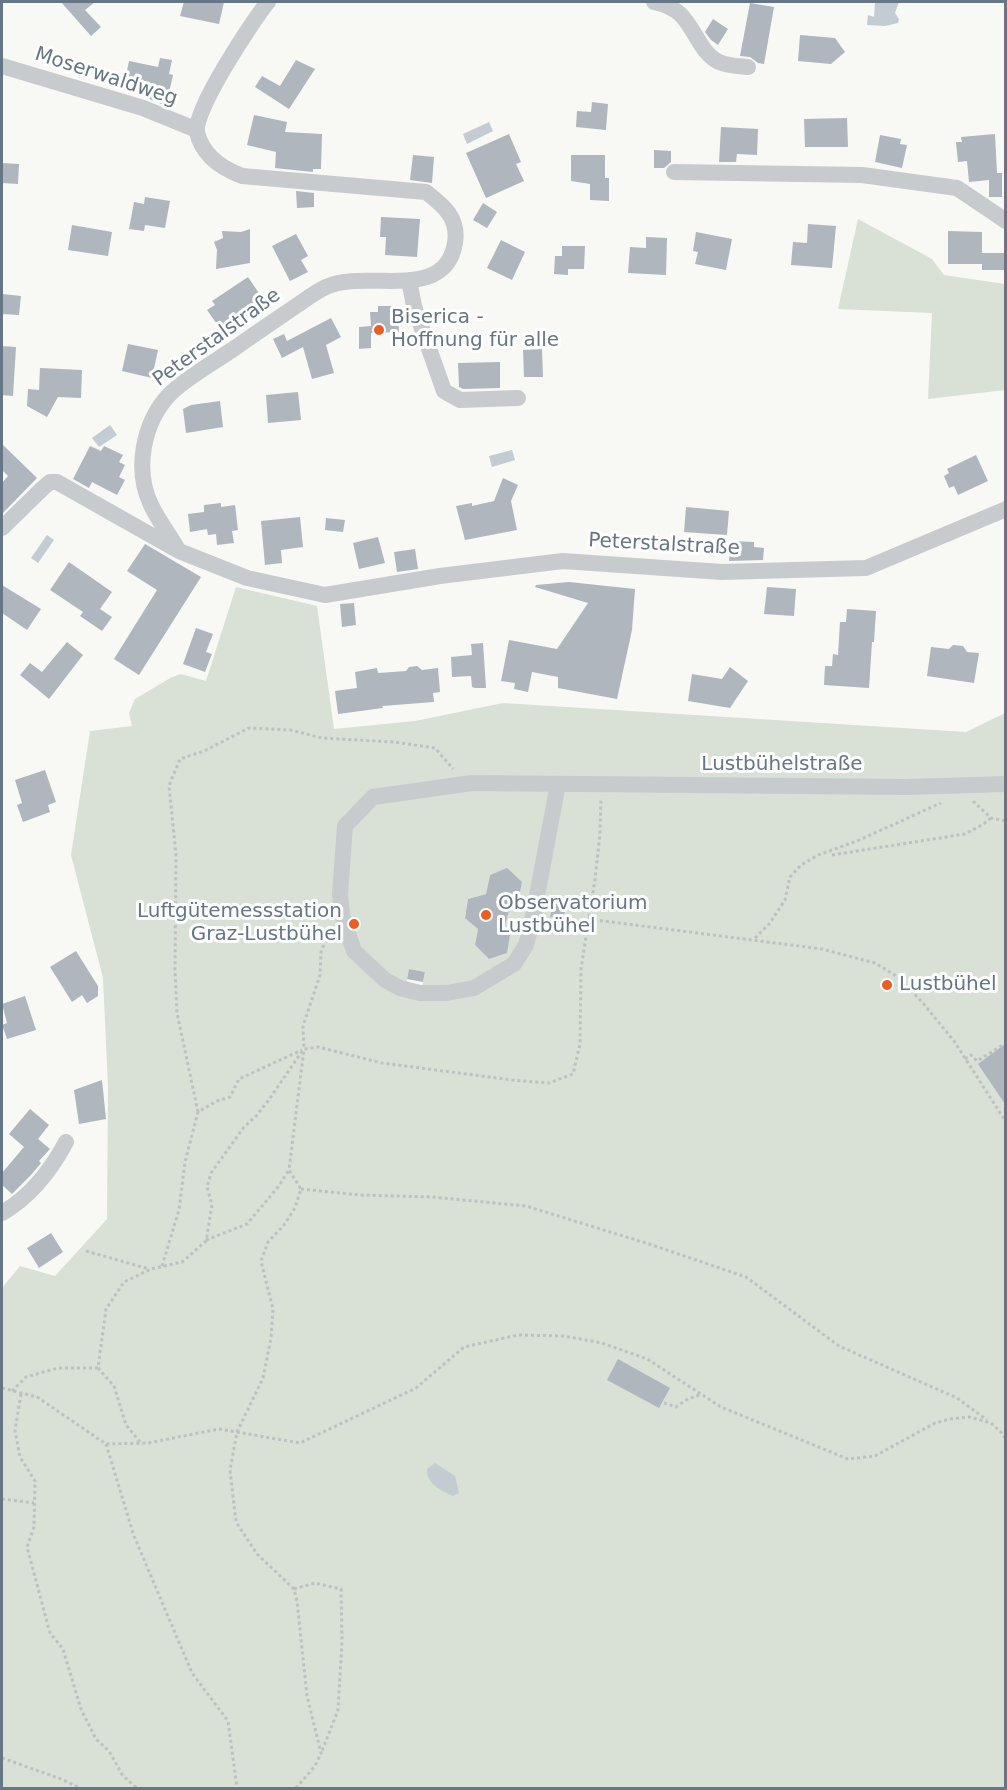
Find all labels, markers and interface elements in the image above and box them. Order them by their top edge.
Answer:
street label: Moserwaldweg [32,43,180,111]
street label: Peterstalstraße [149,284,285,392]
place label: Biserica - Hoffnung für alle [391,306,559,353]
marker: Biserica - Hoffnung für alle [372,323,386,337]
street label: Peterstalstraße [588,529,740,561]
street label: Lustbühelstraße [701,753,863,777]
place label: Observatorium Lustbühel [498,892,647,939]
place label: Luftgütemessstation Graz-Lustbühel [137,900,342,947]
marker: Observatorium Lustbühel [479,908,493,922]
marker: Luftgütemessstation Graz-Lustbühel [347,917,361,931]
place label: Lustbühel [899,973,997,997]
marker: Lustbühel [880,978,894,992]

